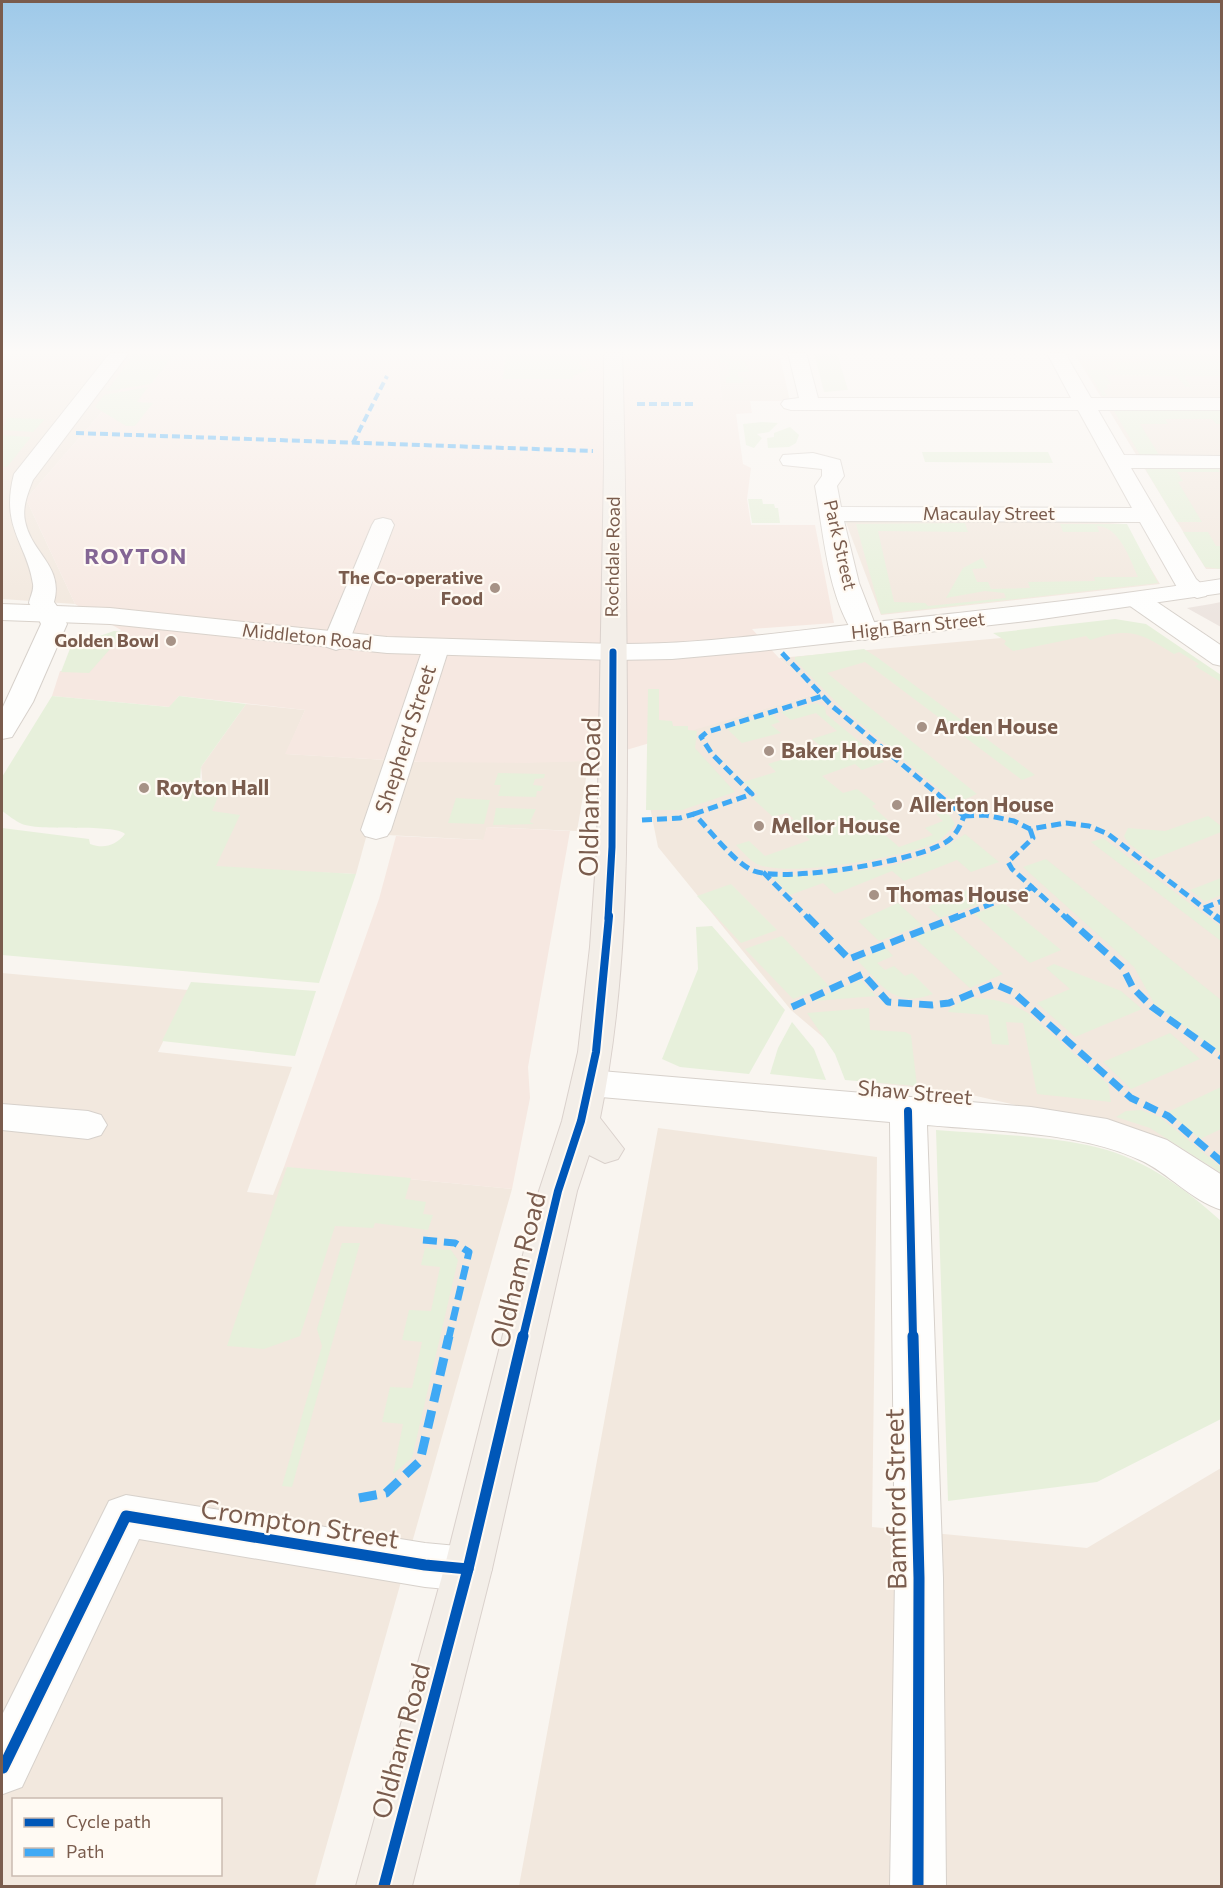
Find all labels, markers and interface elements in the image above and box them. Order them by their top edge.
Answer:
street label: Rochdale Road [600,496,624,618]
street label: Park Street [820,497,862,592]
street label: Macaulay Street [923,502,1055,524]
district label: ROYTON [84,542,188,569]
place label: The Co-operative Food [338,566,483,609]
marker: The Co-operative Food [488,581,502,595]
street label: High Barn Street [850,607,986,643]
street label: Middleton Road [241,618,373,654]
place label: Golden Bowl [54,629,159,651]
marker: Golden Bowl [164,634,178,648]
street label: Shepherd Street [369,661,440,816]
place label: Arden House [934,713,1058,738]
street label: Oldham Road [572,717,605,877]
marker: Arden House [915,720,929,734]
place label: Baker House [781,737,902,762]
marker: Baker House [762,744,776,758]
place label: Royton Hall [156,774,269,799]
marker: Royton Hall [137,781,151,795]
place label: Allerton House [909,791,1054,816]
marker: Allerton House [890,798,904,812]
place label: Mellor House [771,812,900,837]
marker: Mellor House [752,819,766,833]
place label: Thomas House [886,881,1029,906]
marker: Thomas House [867,888,881,902]
street label: Shaw Street [857,1074,974,1109]
street label: Oldham Road [482,1188,551,1351]
street label: Bamford Street [877,1408,912,1590]
street label: Crompton Street [199,1492,402,1554]
street label: Oldham Road [364,1659,435,1822]
legend [12,1798,222,1876]
text: Cycle path [66,1810,151,1832]
text: Path [66,1840,104,1862]

